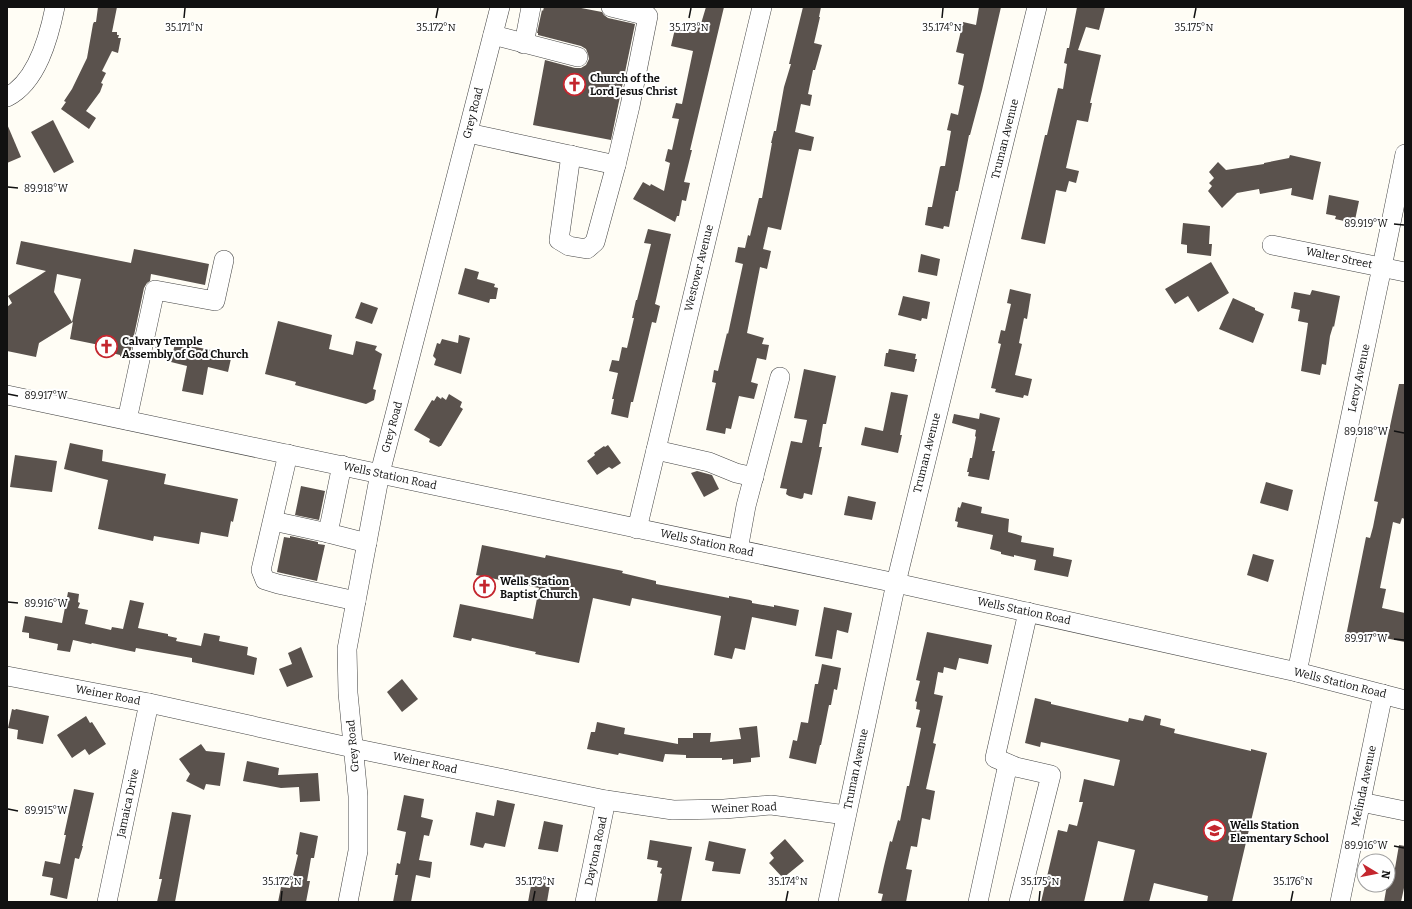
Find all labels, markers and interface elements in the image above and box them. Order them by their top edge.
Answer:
text: 35.171°N [165,22,203,34]
text: 35.172°N [416,22,456,34]
text: 35.173°N [669,22,709,34]
text: 35.174°N [922,22,962,34]
text: 35.175°N [1175,22,1214,34]
church icon: Church of the Lord Jesus Christ [561,71,587,97]
place label: Church of the Lord Jesus Christ [590,72,678,98]
street label: Grey Road [460,86,486,140]
street label: Truman Avenue [989,98,1021,180]
text: 89.918°W [24,183,69,195]
text: 89.919°W [1344,218,1389,230]
street label: Westover Avenue [682,223,716,313]
street label: Walter Street [1305,245,1373,271]
church icon: Calvary Temple Assembly of God Church [93,334,119,360]
place label: Calvary Temple Assembly of God Church [122,335,249,361]
street label: Leroy Avenue [1345,343,1373,413]
text: 89.917°W [24,390,68,402]
street label: Grey Road [379,400,405,454]
street label: Truman Avenue [911,412,943,494]
text: 89.918°W [1344,426,1389,438]
street label: Wells Station Road [342,460,438,492]
street label: Wells Station Road [659,527,755,559]
church icon: Wells Station Baptist Church [472,574,498,600]
place label: Wells Station Baptist Church [500,575,578,601]
street label: Wells Station Road [976,595,1072,627]
text: 89.916°W [24,598,68,610]
text: 89.917°W [1344,633,1388,645]
street label: Wells Station Road [1292,665,1388,701]
street label: Weiner Road [75,682,142,708]
street label: Grey Road [344,719,362,773]
street label: Truman Avenue [841,727,871,811]
street label: Melinda Avenue [1349,744,1379,828]
street label: Weiner Road [392,750,459,776]
street label: Jamaica Drive [114,767,142,840]
street label: Weiner Road [711,800,778,816]
text: 89.915°W [24,805,68,817]
street label: Daytona Road [582,815,610,887]
school or university icon: Wells Station Elementary School [1201,818,1227,844]
place label: Wells Station Elementary School [1230,819,1329,845]
text: 89.916°W [1344,840,1388,852]
north arrow [1356,853,1396,893]
text: N [1378,869,1392,880]
text: 35.172°N [262,876,302,888]
text: 35.173°N [515,876,555,888]
text: 35.174°N [768,876,808,888]
text: 35.175°N [1021,876,1060,888]
text: 35.176°N [1273,876,1313,888]

